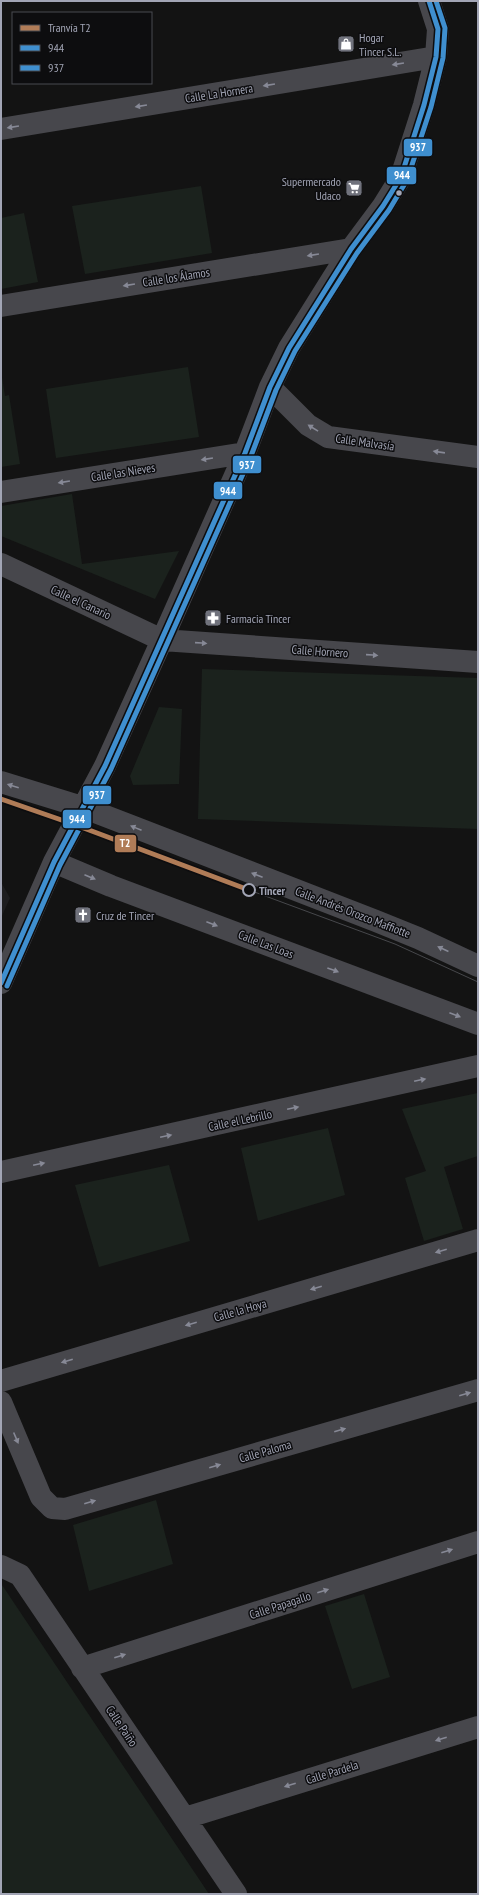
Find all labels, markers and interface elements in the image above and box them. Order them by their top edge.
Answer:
legend [12,12,152,84]
text: Tranvía T2 [48,20,91,35]
place label: Hogar Tincer S.L. [359,30,401,59]
shop icon: Hogar Tincer S.L. [336,34,356,54]
text: 944 [48,40,65,55]
text: 937 [48,60,64,75]
one-way arrow [392,61,404,67]
street label: Calle La Hornera [184,80,254,106]
one-way arrow [263,82,275,88]
one-way arrow [135,103,147,109]
one-way arrow [7,125,19,131]
line badge: 937 [403,138,433,157]
text: 937 [410,140,426,154]
line badge: 944 [386,166,417,185]
text: 944 [394,168,411,182]
place label: Supermercado Udaco [282,174,341,203]
supermarket icon: Supermercado Udaco [344,178,364,198]
unlabelled marker [394,188,404,198]
one-way arrow [306,252,319,258]
street label: Calle los Álamos [141,264,211,290]
one-way arrow [123,282,135,288]
one-way arrow [307,424,319,431]
street label: Calle Malvasía [335,430,396,454]
one-way arrow [433,448,445,455]
line badge: 937 [232,455,262,474]
one-way arrow [200,456,213,462]
text: 937 [239,458,255,472]
street label: Calle las Nieves [90,460,156,484]
one-way arrow [58,479,70,485]
line badge: 944 [213,481,243,500]
text: 944 [220,484,237,498]
street label: Calle el Canario [48,582,114,622]
pharmacy icon: Farmacia Tíncer [203,608,223,628]
place label: Farmacia Tíncer [226,611,291,626]
one-way arrow [195,639,207,646]
street label: Calle Hornero [291,642,349,660]
one-way arrow [366,652,378,659]
one-way arrow [7,783,19,789]
line badge: 937 [82,785,112,805]
text: 937 [89,788,105,802]
line badge: 944 [62,809,92,829]
text: 944 [69,812,86,826]
one-way arrow [130,825,141,831]
line badge: T2 [114,834,137,853]
text: T2 [120,836,130,850]
one-way arrow [251,872,262,878]
one-way arrow [85,874,96,880]
marker: Tíncer [242,883,256,897]
place label: Tíncer [259,883,286,898]
street label: Calle Andrés Orozco Maffiotte [293,883,413,941]
church icon: Cruz de Tincer [73,905,93,925]
place label: Cruz de Tincer [96,908,155,923]
one-way arrow [206,921,218,927]
street label: Calle Las Loas [236,927,296,961]
one-way arrow [437,946,448,952]
one-way arrow [328,967,340,973]
one-way arrow [449,1013,461,1019]
one-way arrow [414,1077,426,1083]
one-way arrow [287,1105,299,1111]
street label: Calle el Lebrillo [207,1106,273,1134]
one-way arrow [160,1133,172,1139]
one-way arrow [33,1160,45,1166]
one-way arrow [434,1248,446,1254]
one-way arrow [310,1285,322,1291]
street label: Calle la Hoya [212,1295,268,1325]
one-way arrow [185,1321,197,1327]
one-way arrow [60,1358,72,1364]
one-way arrow [458,1390,471,1396]
one-way arrow [334,1427,346,1433]
one-way arrow [13,1432,19,1443]
street label: Calle Paloma [237,1436,293,1466]
one-way arrow [209,1463,221,1469]
one-way arrow [84,1499,96,1505]
one-way arrow [442,1548,454,1554]
street label: Calle Papagallo [247,1588,313,1622]
one-way arrow [318,1588,330,1594]
one-way arrow [114,1653,126,1659]
street label: Calle Paiño [103,1703,141,1749]
one-way arrow [434,1736,446,1742]
street label: Calle Pardela [304,1757,360,1787]
one-way arrow [284,1782,296,1788]

